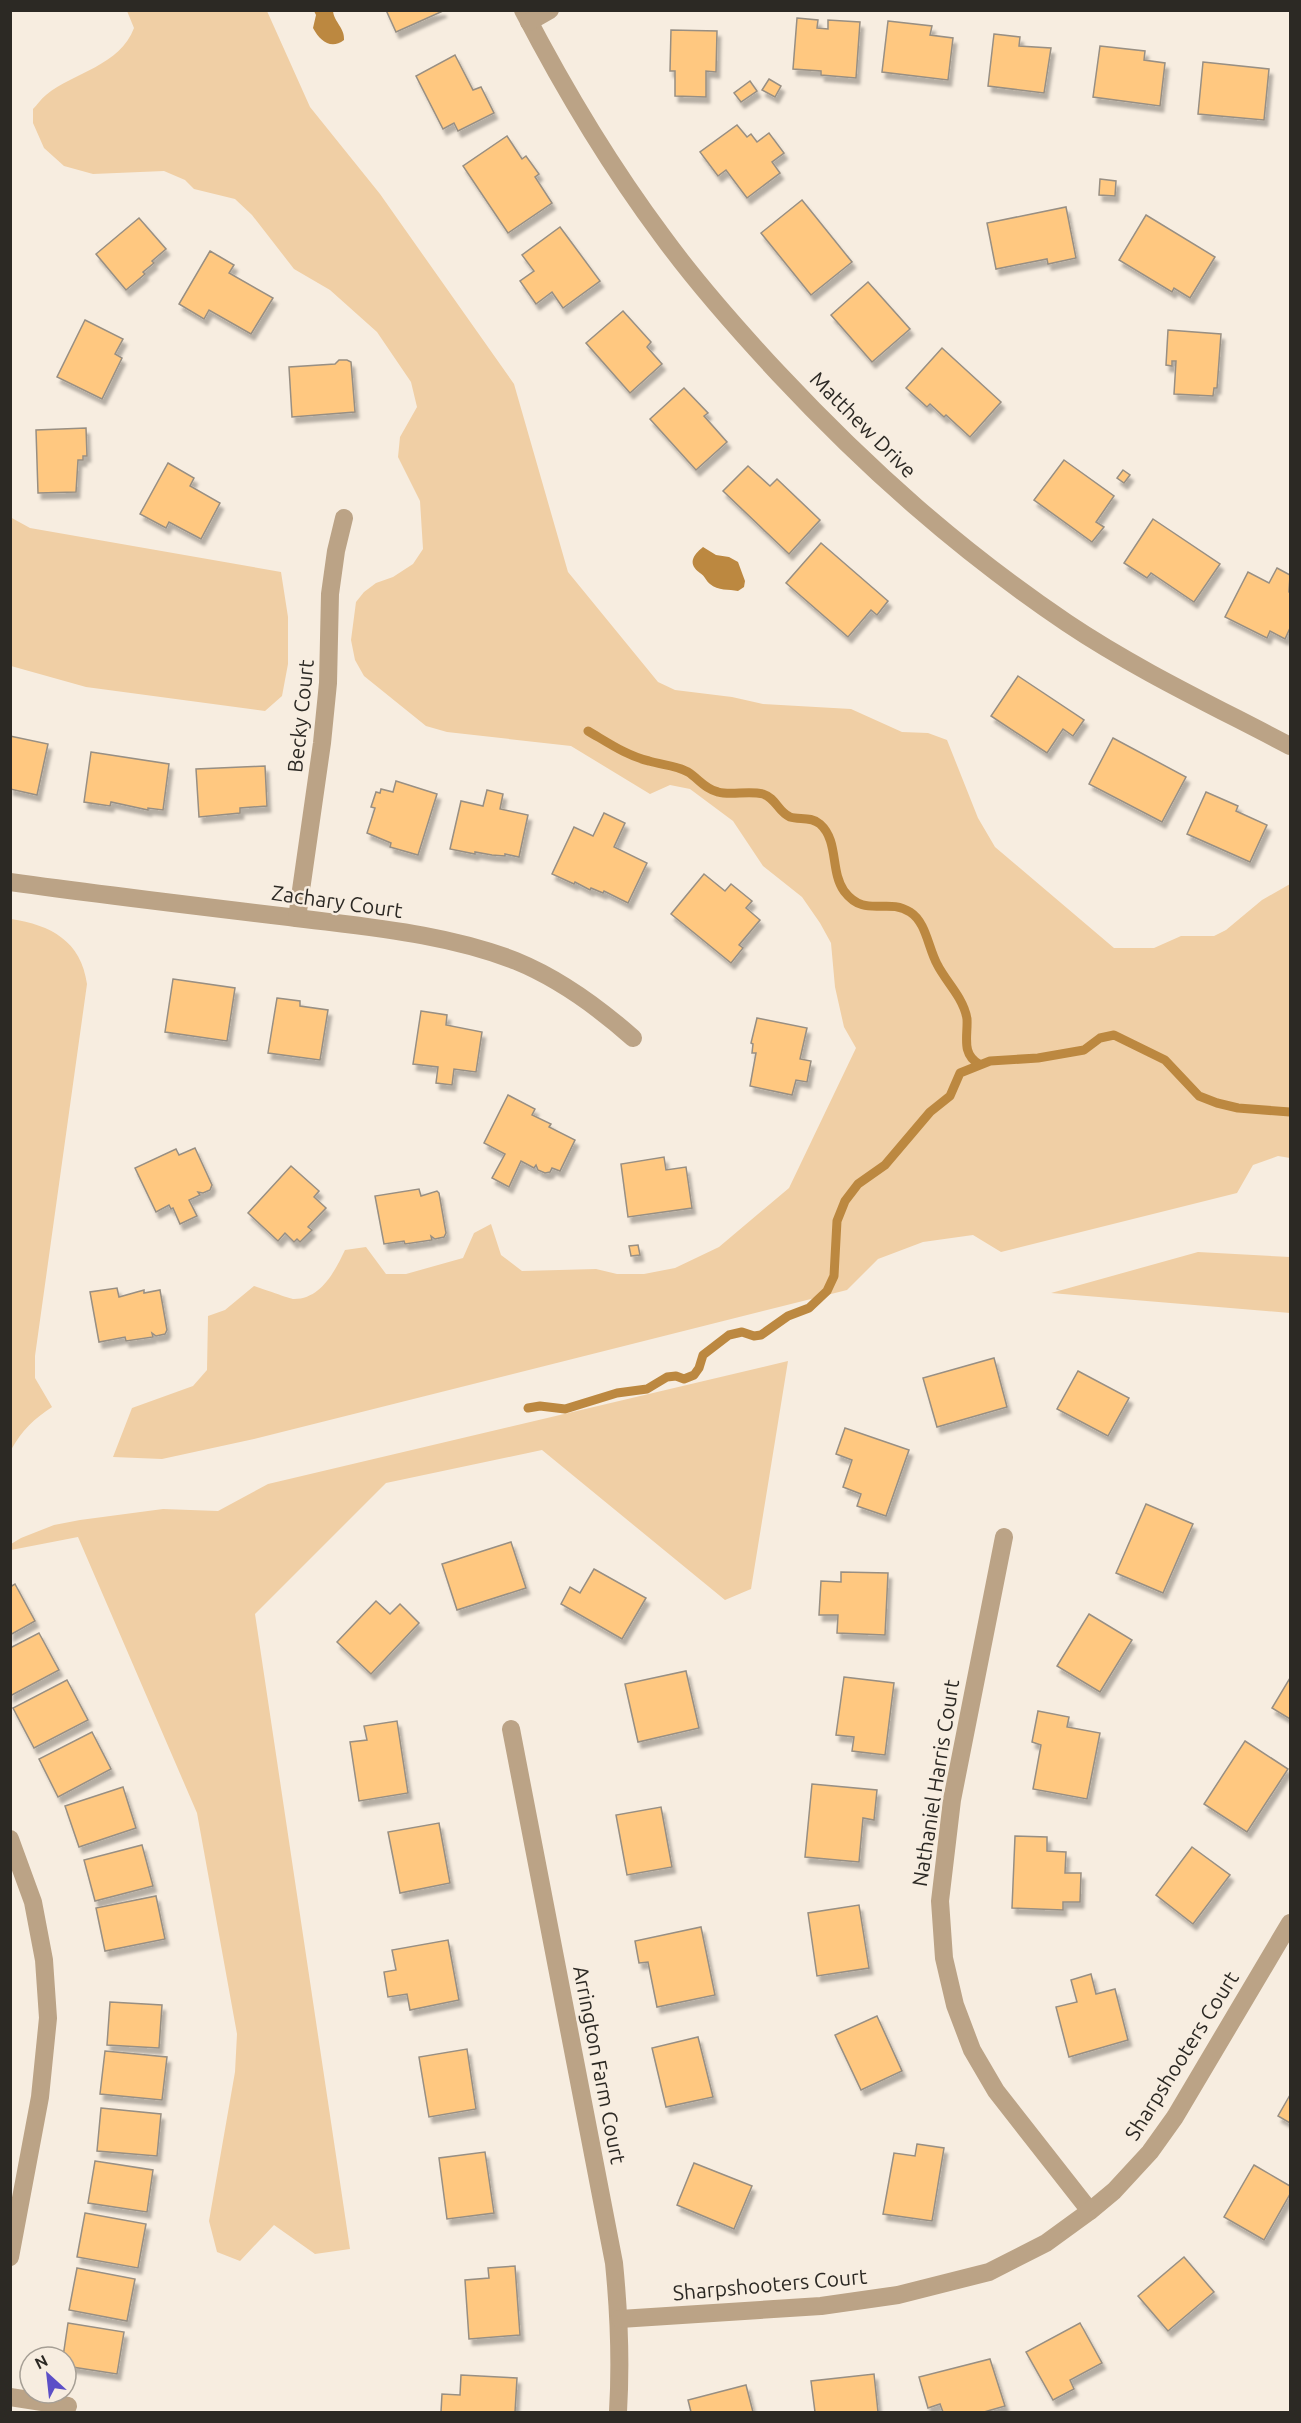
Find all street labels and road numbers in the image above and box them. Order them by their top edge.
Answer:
street label: Matthew Drive [806,366,922,482]
street label: Becky Court [282,658,318,774]
street label: Zachary Court [270,880,404,922]
street label: Nathaniel Harris Court [907,1677,963,1888]
street label: Arrington Farm Court [569,1964,631,2166]
street label: Sharpshooters Court [1119,1967,1243,2144]
street label: Sharpshooters Court [672,2264,868,2304]

